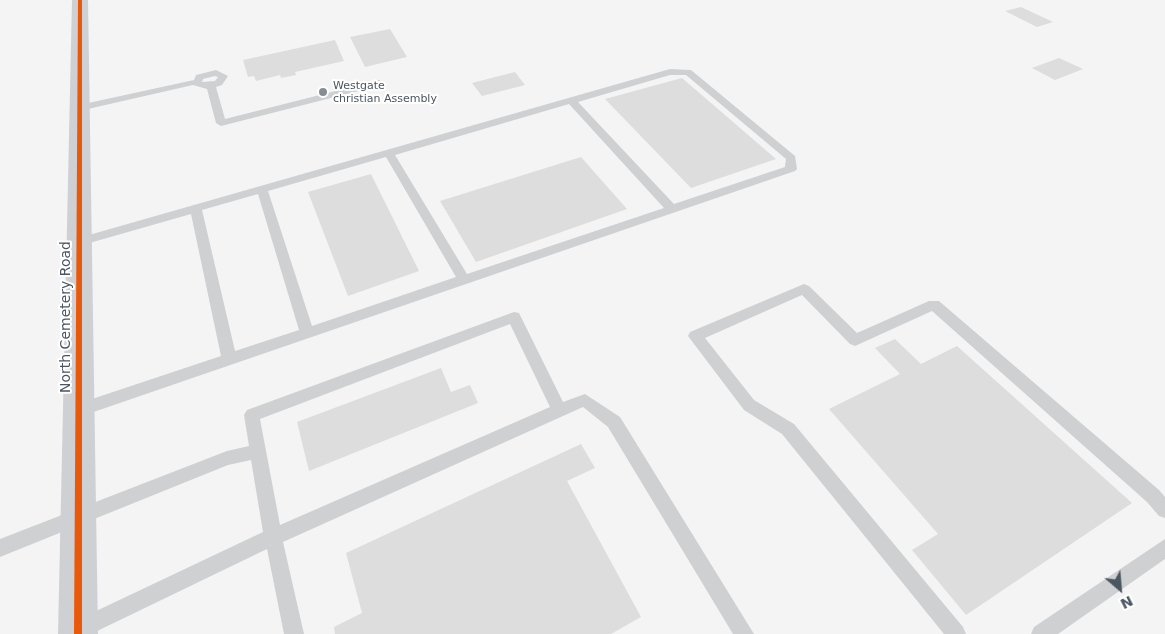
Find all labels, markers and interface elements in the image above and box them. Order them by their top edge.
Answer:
place label: Westgate christian Assembly [333,79,437,105]
marker: Westgate christian Assembly [317,86,329,98]
street label: North Cemetery Road [58,241,74,393]
north arrow [1095,564,1145,614]
text: N [1118,593,1136,612]

